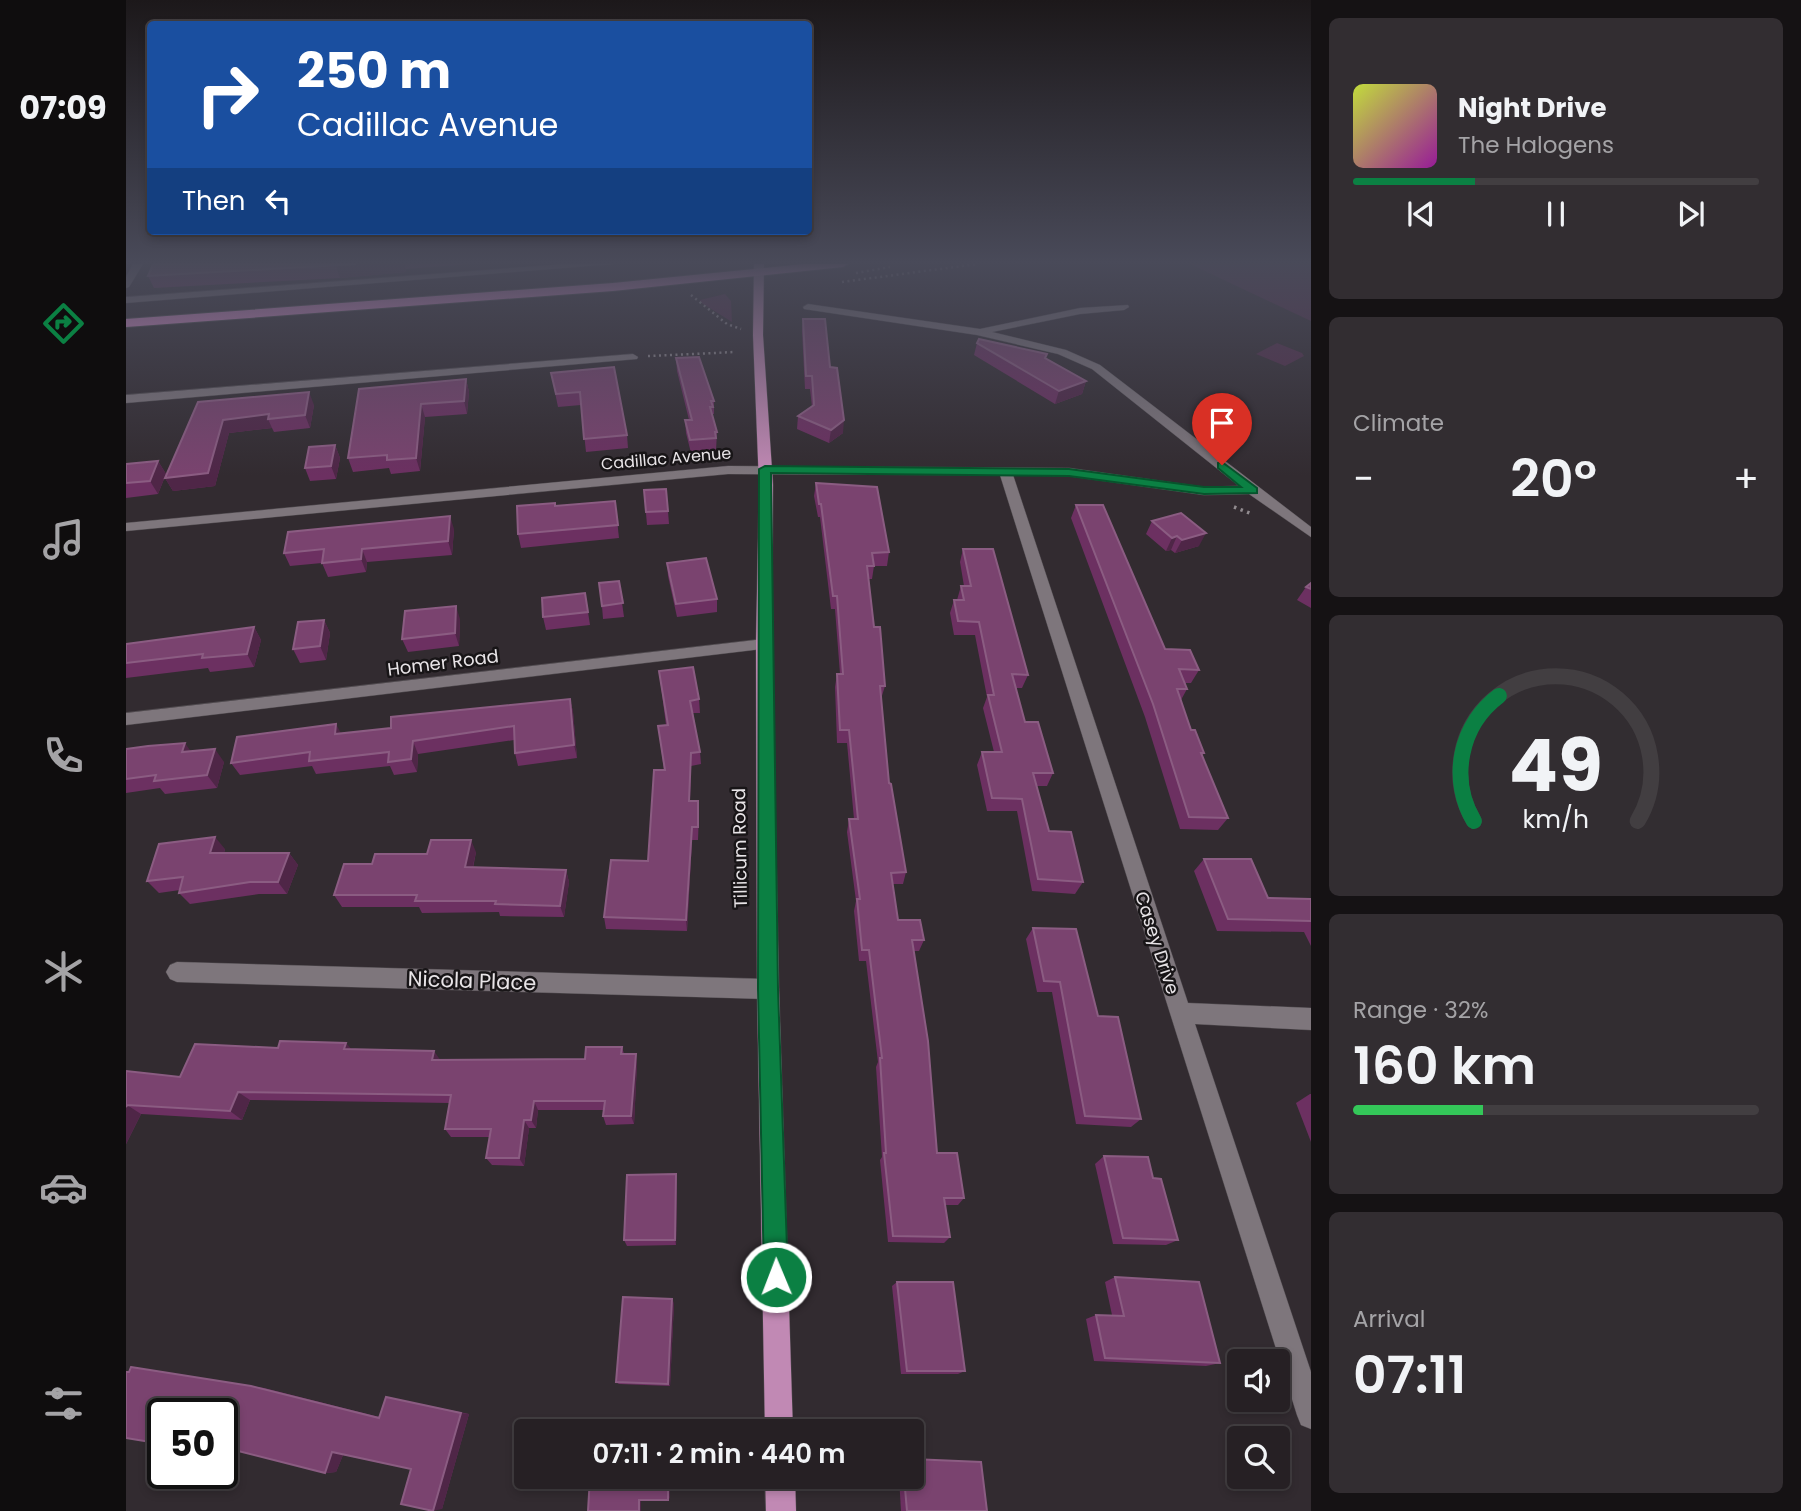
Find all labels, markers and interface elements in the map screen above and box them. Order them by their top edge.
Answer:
text: 250 m [297,37,451,105]
icon: right [182,49,273,140]
text: 07:09 [19,85,107,130]
text: Night Drive [1458,90,1606,126]
text: Cadillac Avenue [297,102,558,147]
text: The Halogens [1458,129,1614,161]
icon: left [259,182,297,220]
text: Then [182,183,245,219]
icon: previous [1402,195,1440,233]
icon: pause [1537,195,1575,233]
icon: next [1672,195,1710,233]
icon: directions [39,299,88,348]
pin [1192,393,1252,465]
icon: arrive [1203,404,1241,442]
text: Climate [1353,407,1444,439]
street label: Cadillac Avenue [600,441,732,476]
text: 20° [1510,442,1597,515]
text: − [1353,452,1374,505]
text: + [1733,452,1759,505]
icon: music [39,515,88,564]
street label: Homer Road [386,643,500,682]
text: 49 [1509,716,1603,817]
icon: phone [39,731,88,780]
street label: Tillicum Road [726,788,753,908]
text: km/h [1523,802,1589,837]
street label: Casey Drive [1129,888,1186,997]
icon: climate [39,947,88,996]
street label: Nicola Place [407,964,537,997]
text: Range · 32% [1353,994,1488,1026]
text: 160 km [1353,1029,1536,1102]
icon: car [39,1163,88,1212]
position arrow [739,1240,813,1314]
text: Arrival [1353,1303,1425,1335]
text: 07:11 [1353,1338,1466,1411]
map controls [1227,1349,1290,1489]
button: sound [1227,1349,1290,1412]
icon: filters [39,1379,88,1428]
speed limit sign: 50 [147,1398,238,1489]
button: search [1227,1426,1290,1489]
text: 07:11 · 2 min · 440 m [593,1436,845,1472]

